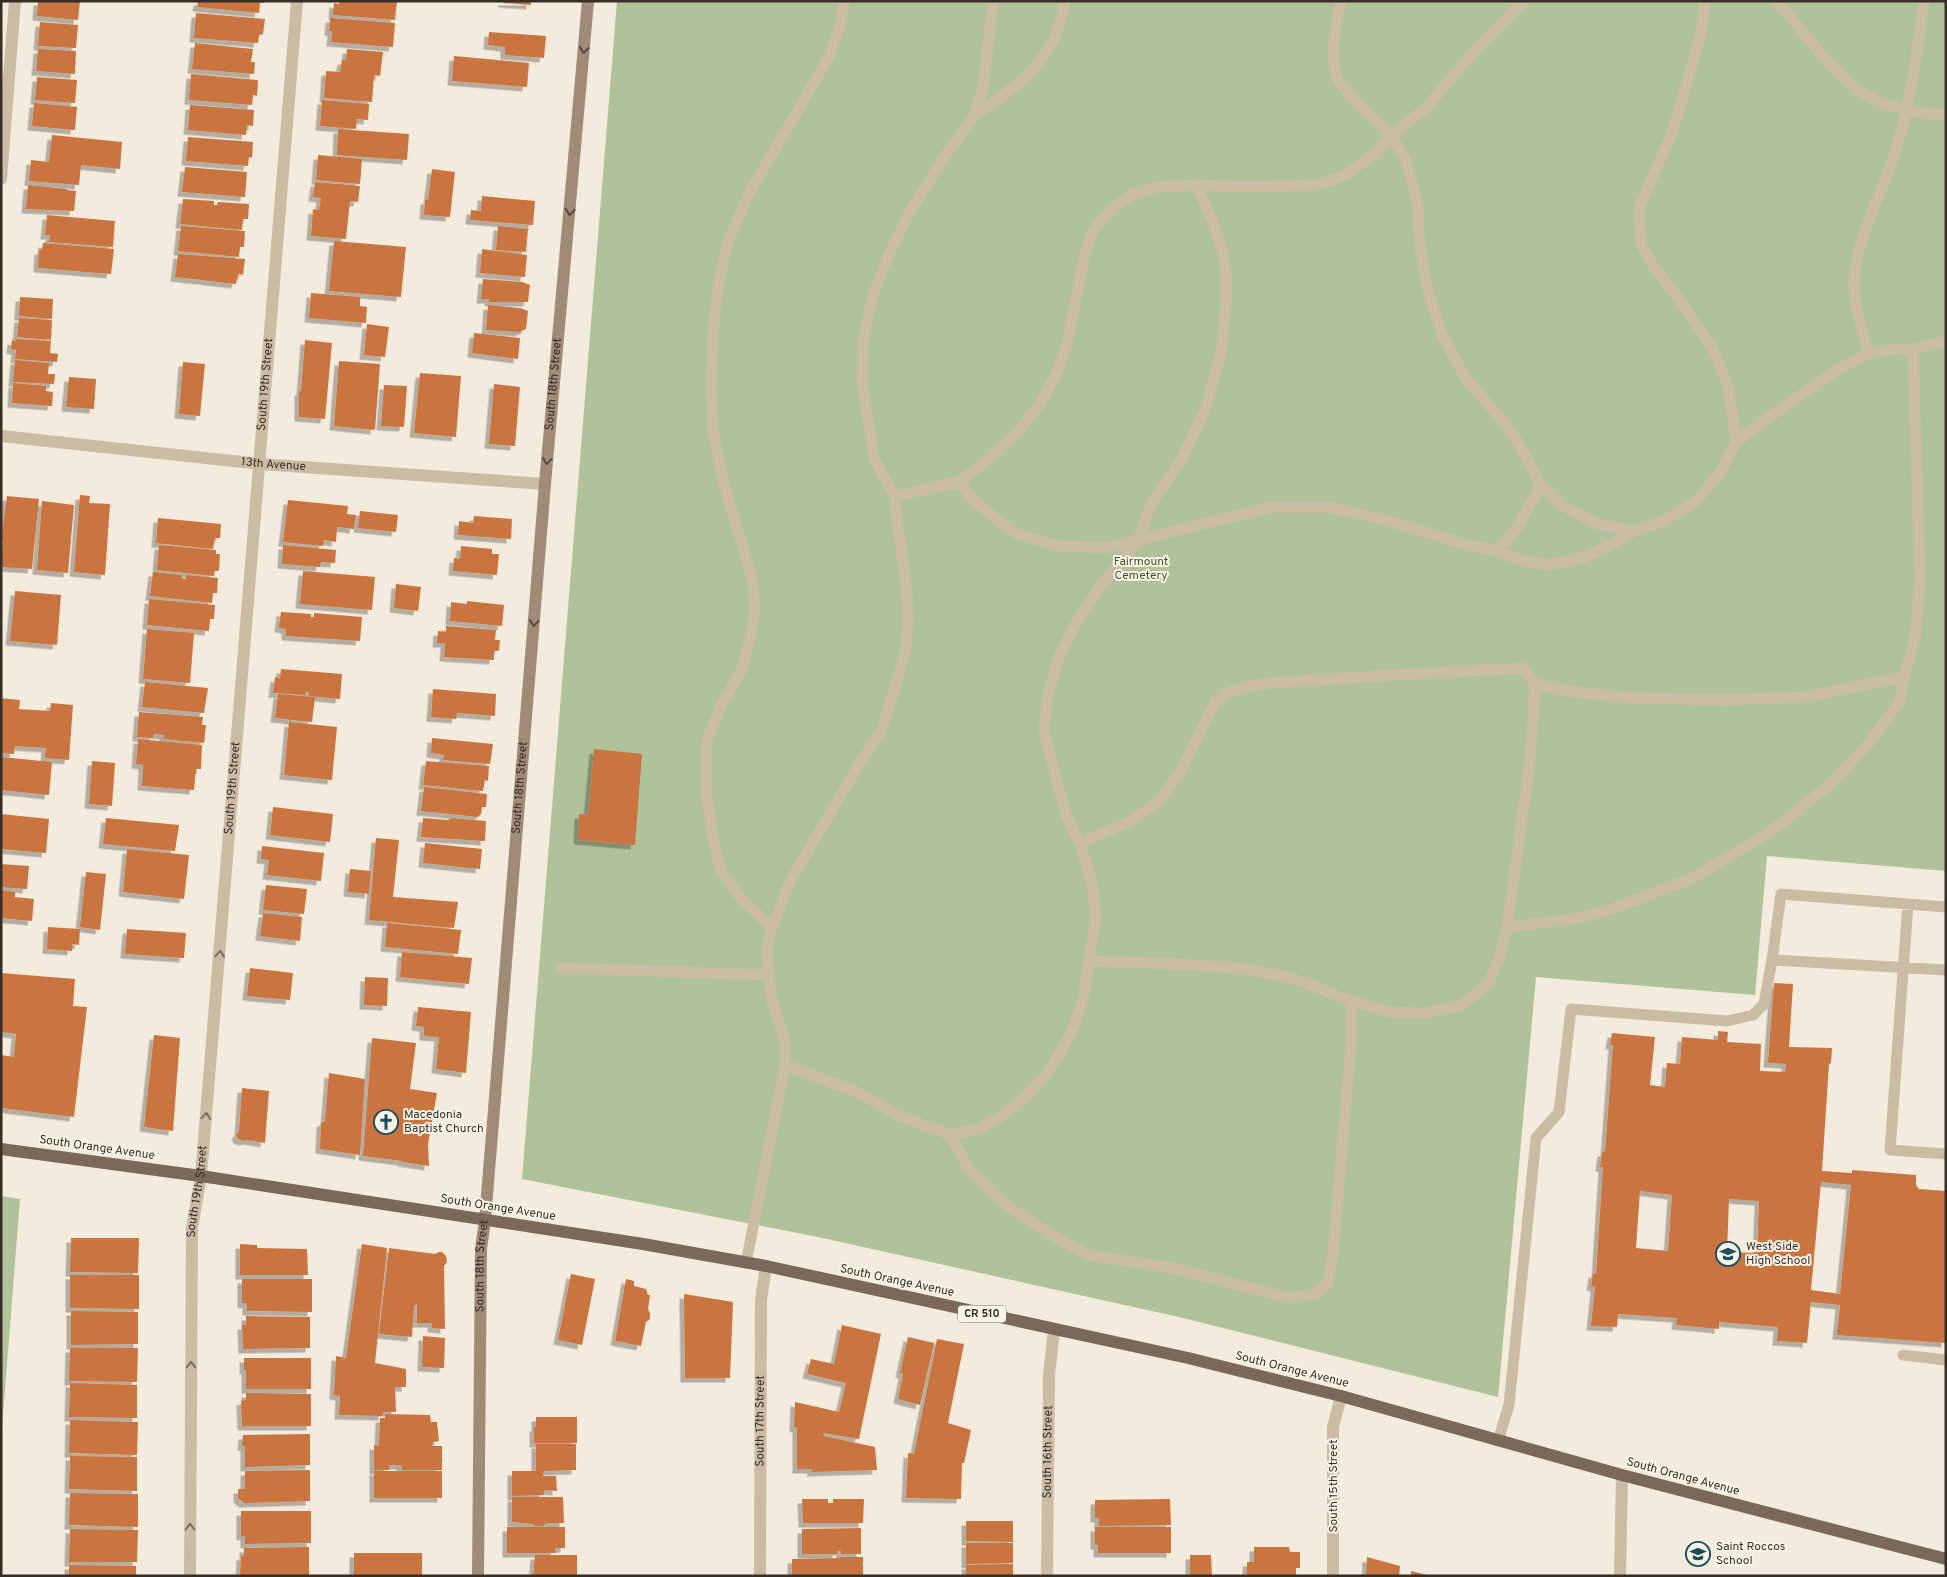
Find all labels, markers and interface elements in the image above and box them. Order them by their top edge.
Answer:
one-way arrow [579,46,590,54]
one-way arrow [564,208,575,216]
street label: South 19th Street [254,337,277,431]
street label: South 18th Street [542,337,566,431]
street label: 13th Avenue [240,454,306,475]
one-way arrow [542,457,553,465]
park label: Fairmount Cemetery [1114,554,1168,584]
one-way arrow [529,619,540,627]
street label: South 19th Street [221,741,244,835]
street label: South 18th Street [508,741,532,835]
one-way arrow [214,949,225,957]
place label: Macedonia Baptist Church [404,1107,484,1137]
church icon: Macedonia Baptist Church [373,1109,399,1135]
one-way arrow [201,1111,212,1119]
street label: South Orange Avenue [38,1132,156,1164]
street label: South 19th Street [184,1145,211,1238]
street label: South Orange Avenue [439,1191,557,1225]
street label: South 18th Street [472,1219,493,1313]
place label: West Side High School [1746,1239,1810,1269]
school or university icon: West Side High School [1715,1241,1741,1267]
street label: South Orange Avenue [838,1261,956,1301]
road number: CR 510 [958,1306,1006,1322]
street label: South Orange Avenue [1234,1348,1350,1392]
one-way arrow [186,1360,196,1368]
street label: South 17th Street [752,1375,769,1467]
street label: South 16th Street [1040,1405,1057,1499]
street label: South 15th Street [1326,1439,1342,1533]
street label: South Orange Avenue [1625,1454,1741,1500]
one-way arrow [185,1523,195,1530]
place label: Saint Roccos School [1716,1539,1785,1569]
school or university icon: Saint Roccos School [1685,1541,1711,1567]

